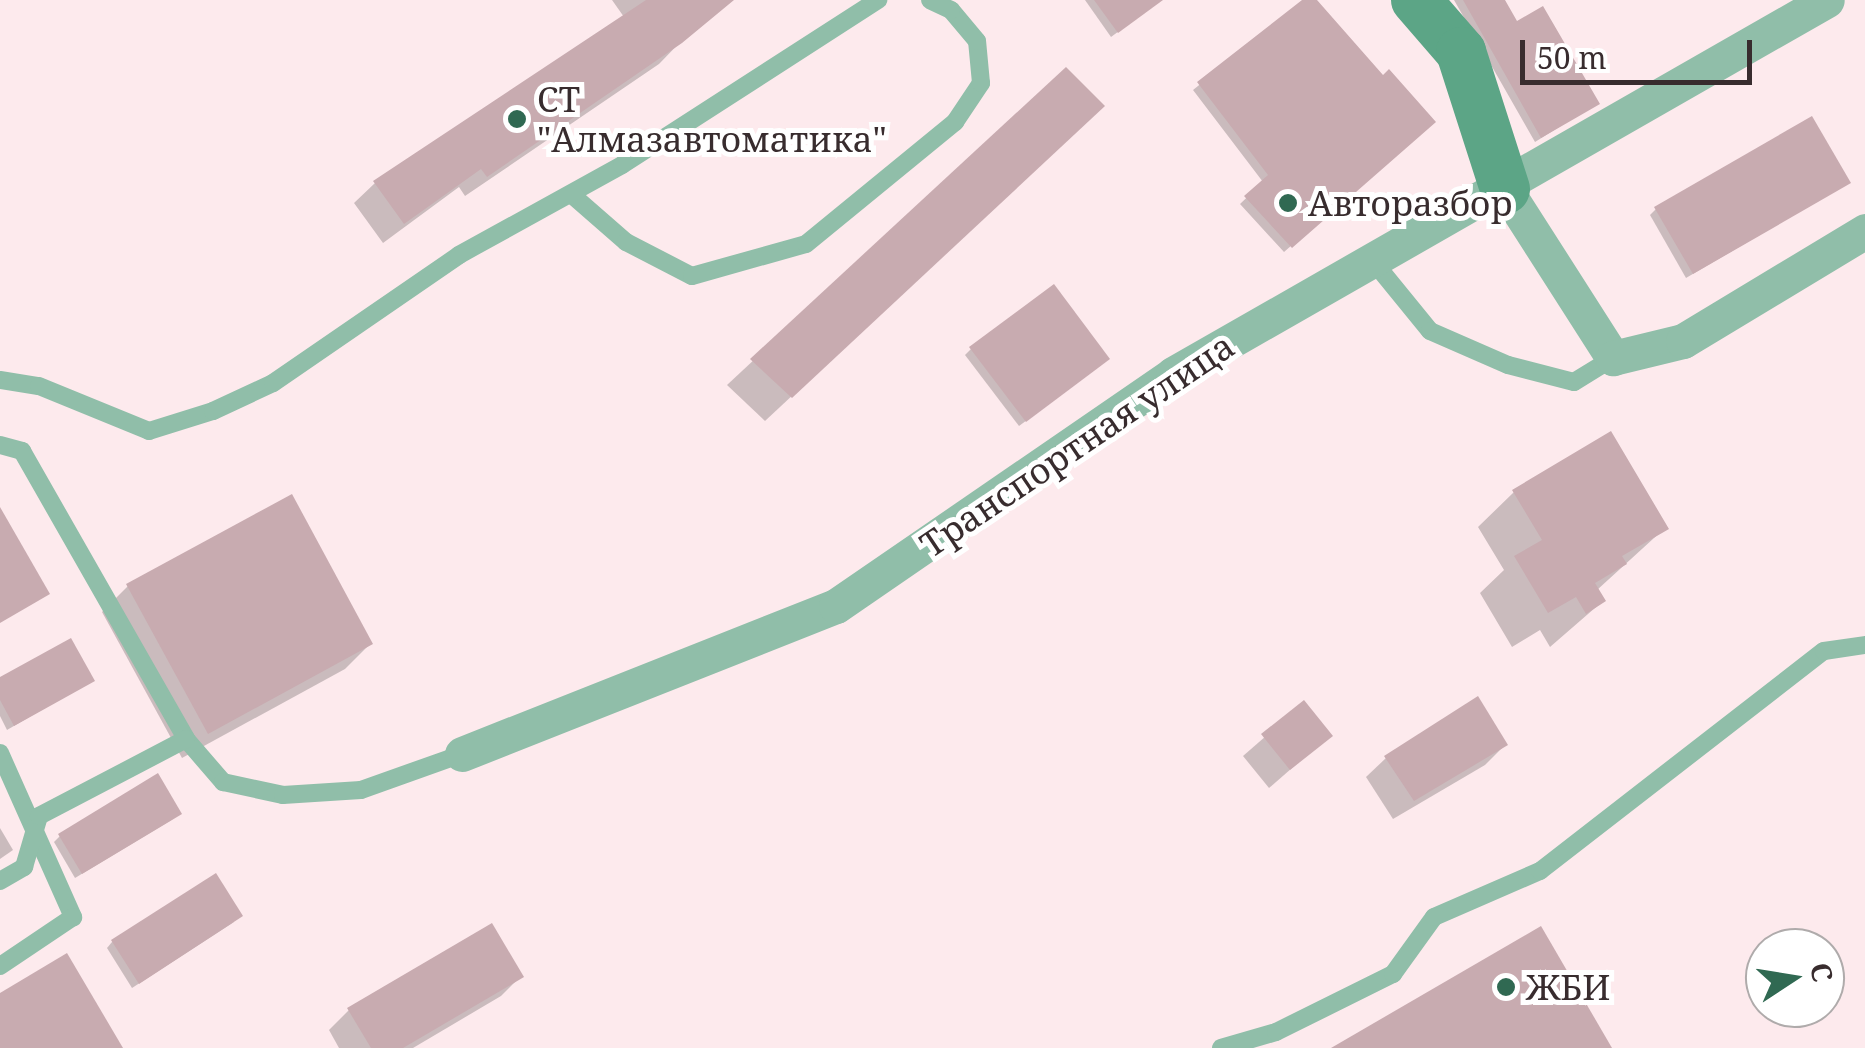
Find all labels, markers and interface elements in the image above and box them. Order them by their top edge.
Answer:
scale bar [1525,20,1758,82]
text: 50 m [1537,37,1607,78]
place label: СТ "Алмазавтоматика" [537,78,887,160]
marker: СТ "Алмазавтоматика" [506,108,528,130]
place label: Авторазбор [1308,182,1513,224]
marker: Авторазбор [1277,192,1299,214]
street label: Транспортная улица [912,324,1242,566]
north arrow [1745,928,1845,1028]
text: С [1802,959,1843,985]
place label: ЖБИ [1526,966,1611,1008]
marker: ЖБИ [1495,976,1517,998]

